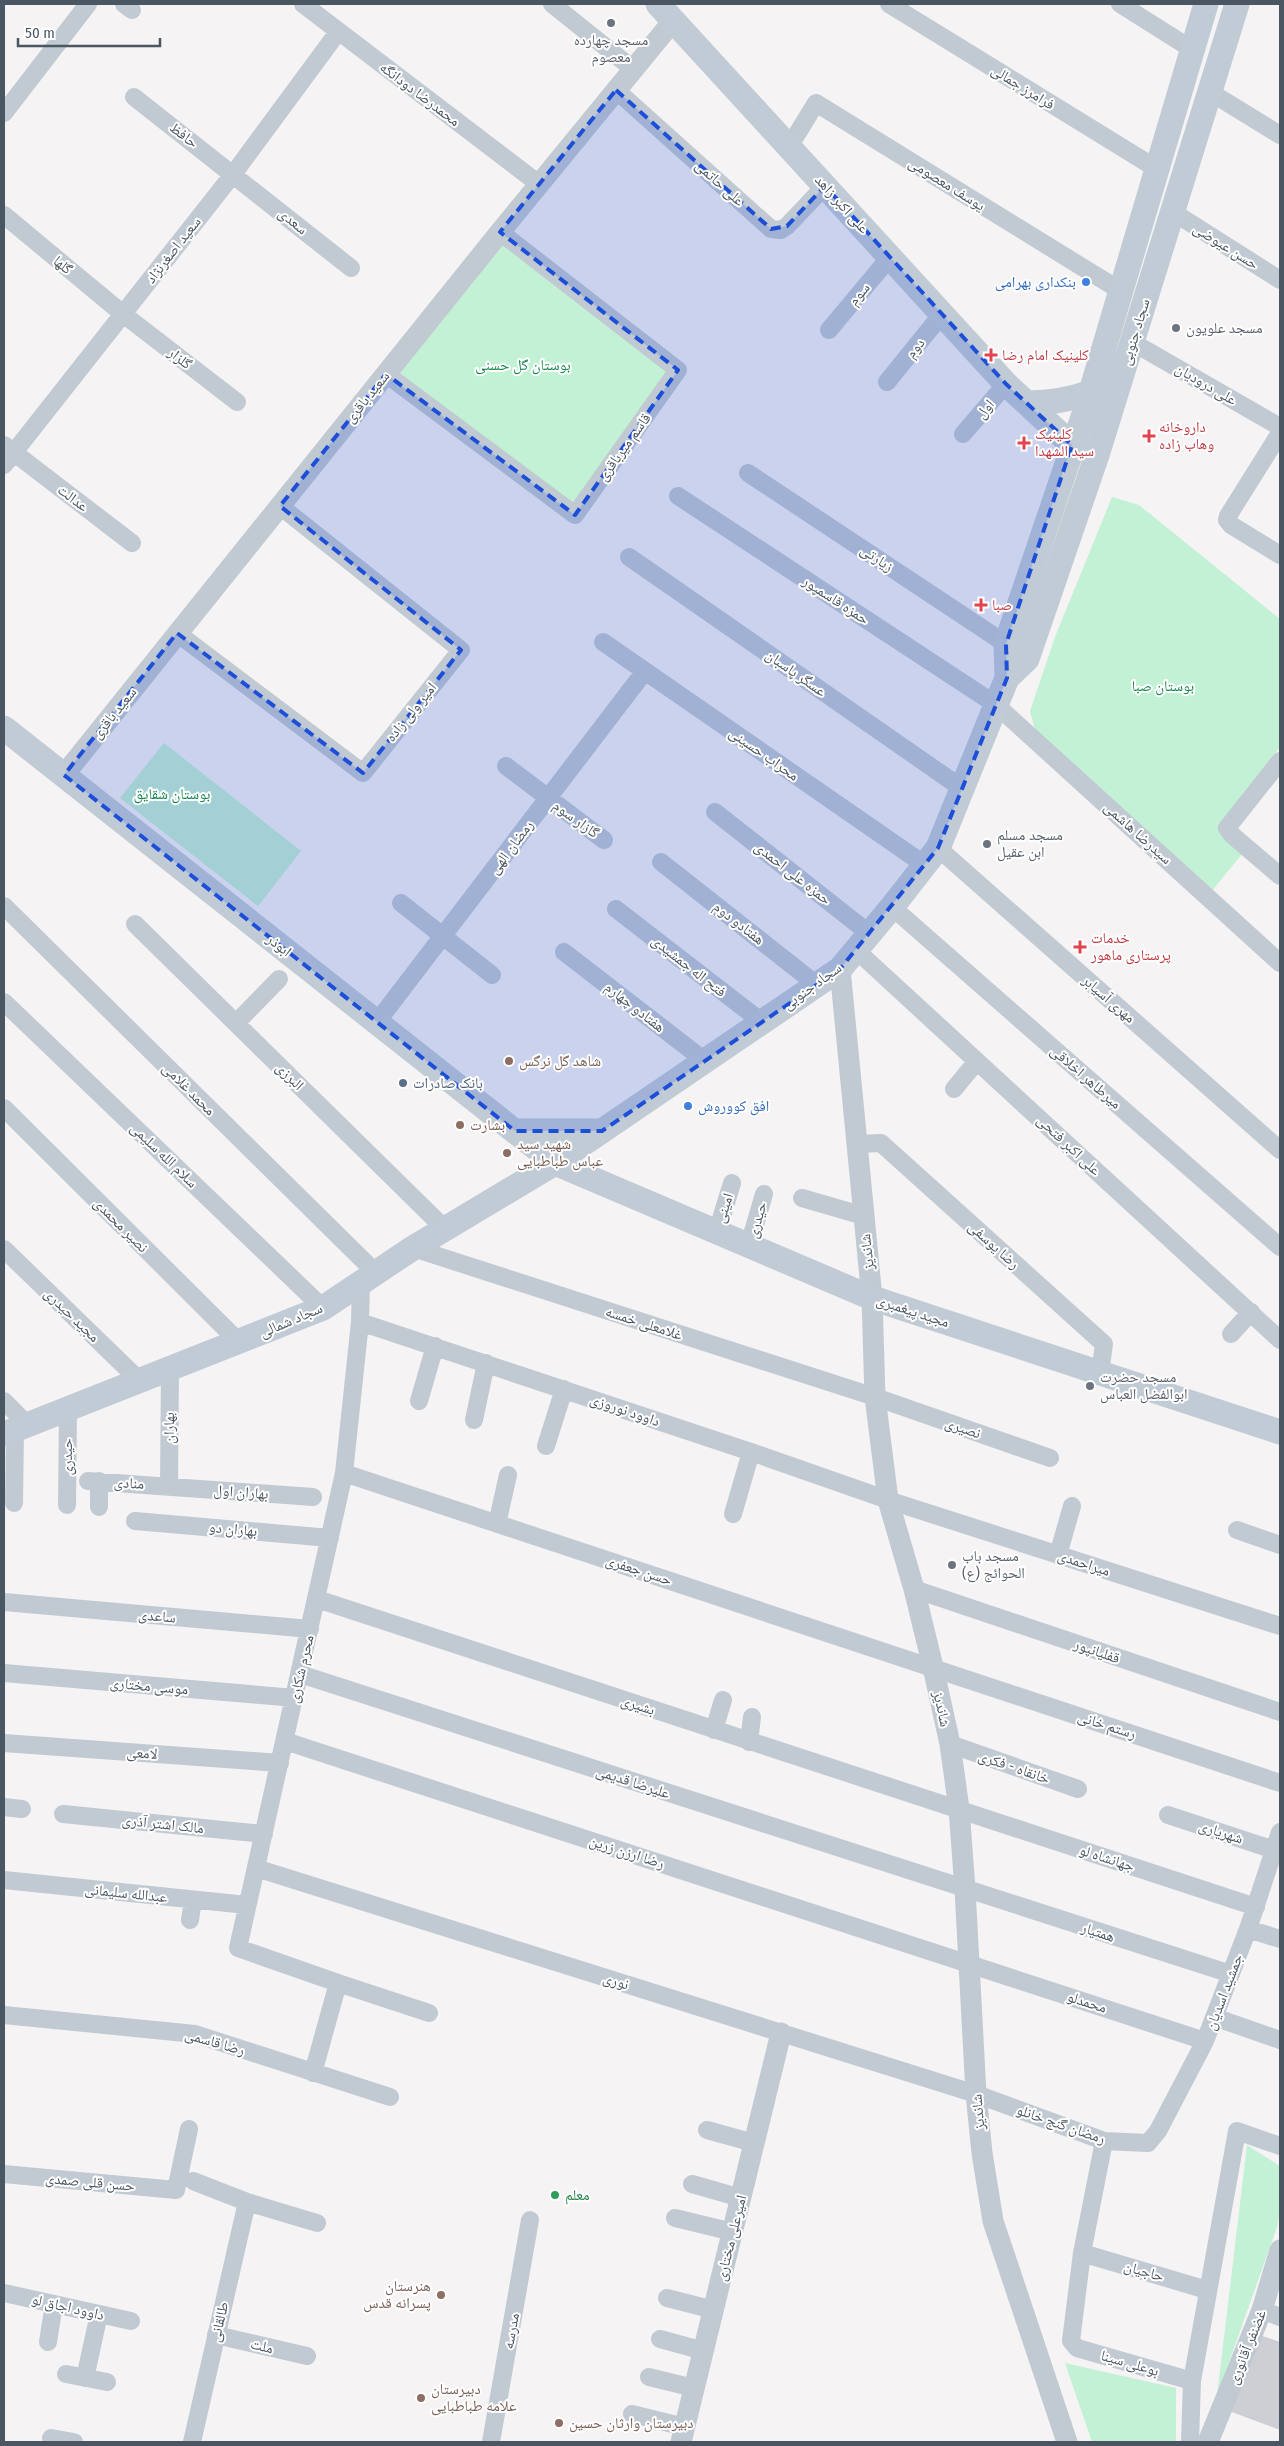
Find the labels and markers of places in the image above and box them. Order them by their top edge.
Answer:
marker: مسجد چهارده معصوم [605,17,617,29]
place label: مسجد چهارده معصوم [574,31,648,67]
place label: بنکداری بهرامی [995,273,1076,292]
marker: بنکداری بهرامی [1080,276,1092,288]
place label: مسجد علویون [1186,319,1263,338]
marker: مسجد علویون [1170,322,1182,334]
place label: کلینیک امام رضا [1002,346,1089,365]
marker: کلینیک امام رضا [984,348,998,362]
place label: داروخانه وهاب زاده [1159,418,1214,453]
place label: کلینیک سید الشهدا [1035,425,1094,460]
marker: داروخانه وهاب زاده [1143,430,1155,442]
marker: کلینیک سید الشهدا [1017,436,1031,450]
place label: صبا [992,596,1012,614]
marker: صبا [974,598,988,612]
place label: مسجد مسلم ابن عقیل [997,826,1063,862]
marker: مسجد مسلم ابن عقیل [981,838,993,850]
place label: خدمات پرستاری ماهور [1090,929,1171,965]
marker: خدمات پرستاری ماهور [1073,940,1087,954]
place label: شاهد گل نرگس [519,1052,601,1071]
marker: شاهد گل نرگس [503,1055,515,1067]
place label: بانک صادرات [413,1074,483,1092]
marker: بانک صادرات [397,1077,409,1089]
place label: افق کووروش [698,1097,769,1116]
marker: افق کووروش [682,1100,694,1112]
place label: بشارت [470,1116,505,1134]
marker: بشارت [454,1119,466,1131]
place label: شهید سید عباس طباطبایی [517,1135,603,1171]
marker: شهید سید عباس طباطبایی [501,1147,513,1159]
place label: مسجد حضرت ابوالفضل العباس [1100,1368,1188,1404]
marker: مسجد حضرت ابوالفضل العباس [1084,1380,1096,1392]
place label: مسجد باب الحوائج (ع) [962,1547,1025,1583]
marker: مسجد باب الحوائج (ع) [946,1559,958,1571]
place label: معلم [565,2186,590,2205]
marker: معلم [549,2189,561,2201]
place label: هنرستان پسرانه قدس [363,2277,431,2313]
marker: هنرستان پسرانه قدس [435,2289,447,2301]
place label: دبیرستان علامه طباطبایی [431,2380,517,2416]
marker: دبیرستان علامه طباطبایی [415,2392,427,2404]
place label: دبیرستان وارثان حسین [569,2414,693,2433]
marker: دبیرستان وارثان حسین [553,2417,565,2429]

